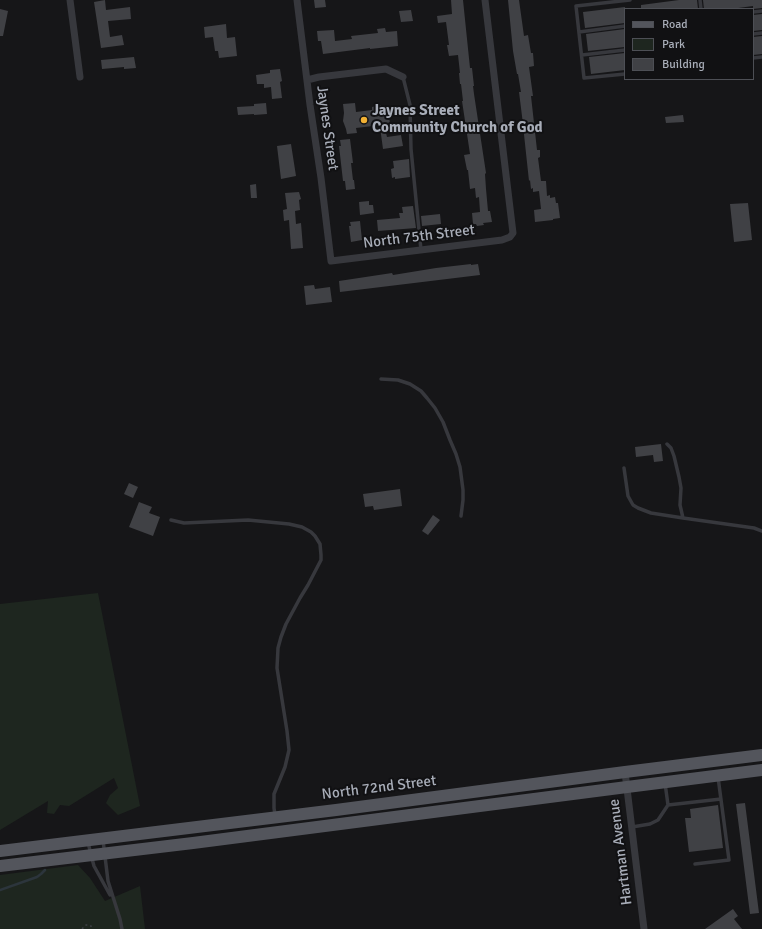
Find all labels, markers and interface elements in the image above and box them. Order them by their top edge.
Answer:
legend [624,8,754,80]
text: Road [662,17,688,32]
text: Park [662,37,685,52]
text: Building [662,57,705,72]
street label: Jaynes Street [312,84,342,172]
place label: Jaynes Street Community Church of God [372,102,543,137]
marker: Jaynes Street Community Church of God [359,115,369,125]
street label: North 75th Street [362,221,476,253]
street label: North 72nd Street [321,772,437,804]
street label: Hartman Avenue [606,798,636,906]

